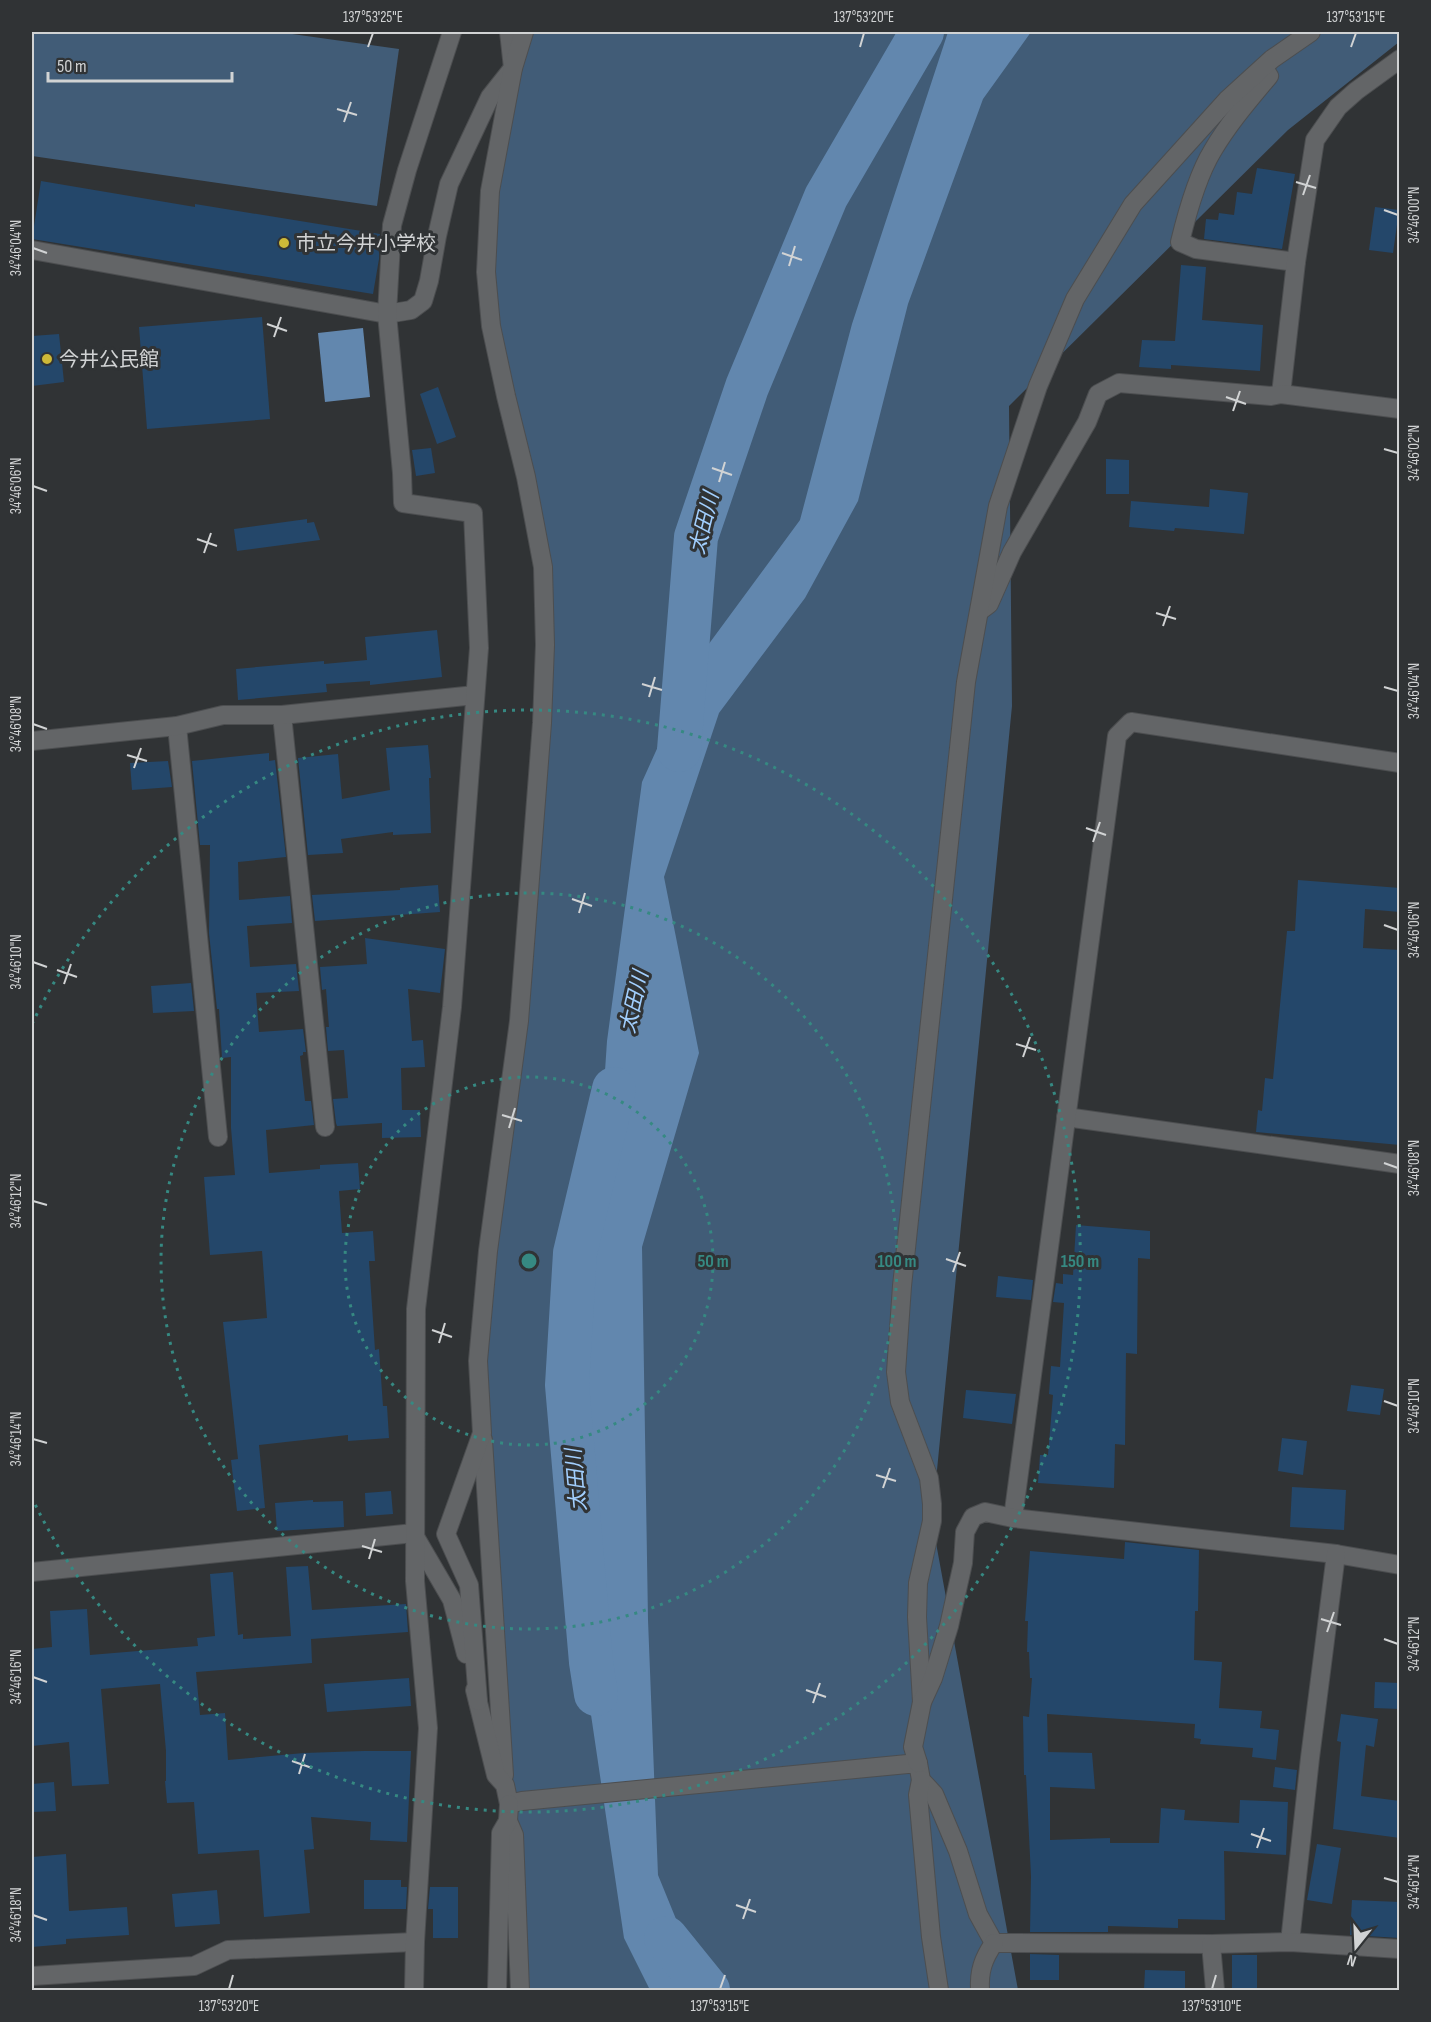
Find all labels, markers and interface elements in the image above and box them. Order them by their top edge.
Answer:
text: 137°53'25"E [343,8,403,27]
text: 137°53'20"E [834,8,894,27]
text: 137°53'15"E [1327,8,1385,27]
scale bar [48,45,232,83]
text: 50 m [57,56,87,77]
text: 34°46'00"N [1405,187,1424,243]
text: 34°46'04"N [7,220,26,276]
place label: 市立今井小学校 [296,232,436,256]
marker: 市立今井小学校 [277,236,291,250]
place label: 今井公民館 [59,348,159,372]
marker: 今井公民館 [40,352,54,366]
text: 34°46'02"N [1405,425,1424,481]
text: 34°46'06"N [7,458,26,514]
water label: 太田川 [685,488,725,557]
text: 34°46'04"N [1405,663,1424,719]
text: 34°46'08"N [7,696,26,752]
text: 34°46'06"N [1405,902,1424,958]
text: 34°46'10"N [7,934,26,990]
water label: 太田川 [615,967,654,1036]
text: 34°46'08"N [1405,1140,1424,1196]
text: 34°46'12"N [7,1174,26,1228]
centre of rings [519,1251,539,1271]
text: 50 m [697,1251,729,1272]
text: 100 m [878,1251,917,1272]
text: 150 m [1061,1251,1099,1272]
text: 34°46'10"N [1405,1378,1424,1434]
text: 34°46'14"N [7,1412,26,1466]
water label: 太田川 [561,1445,592,1512]
text: 34°46'12"N [1405,1617,1424,1671]
text: 34°46'16"N [7,1649,26,1705]
text: 34°46'14"N [1405,1855,1424,1909]
text: 34°46'18"N [7,1887,26,1943]
north arrow [1326,1917,1386,1977]
text: N [1345,1949,1359,1970]
text: 137°53'20"E [199,1997,259,2016]
text: 137°53'15"E [691,1997,749,2016]
text: 137°53'10"E [1182,1997,1242,2016]

